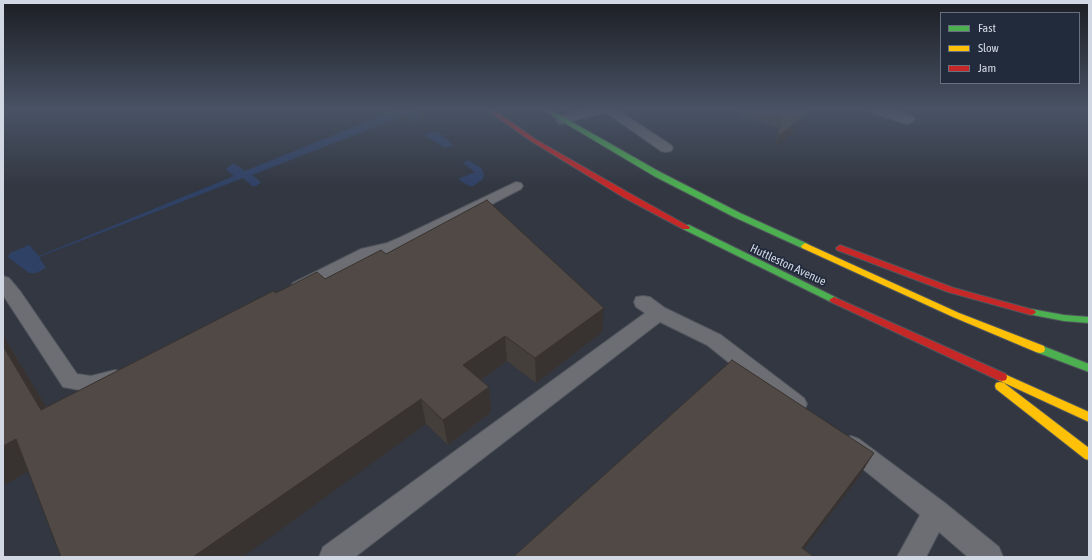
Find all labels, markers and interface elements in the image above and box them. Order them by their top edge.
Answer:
legend [940,12,1080,84]
text: Fast [978,21,996,35]
text: Slow [978,41,999,55]
text: Jam [978,61,996,75]
street label: Huttleston Avenue [748,241,828,289]

